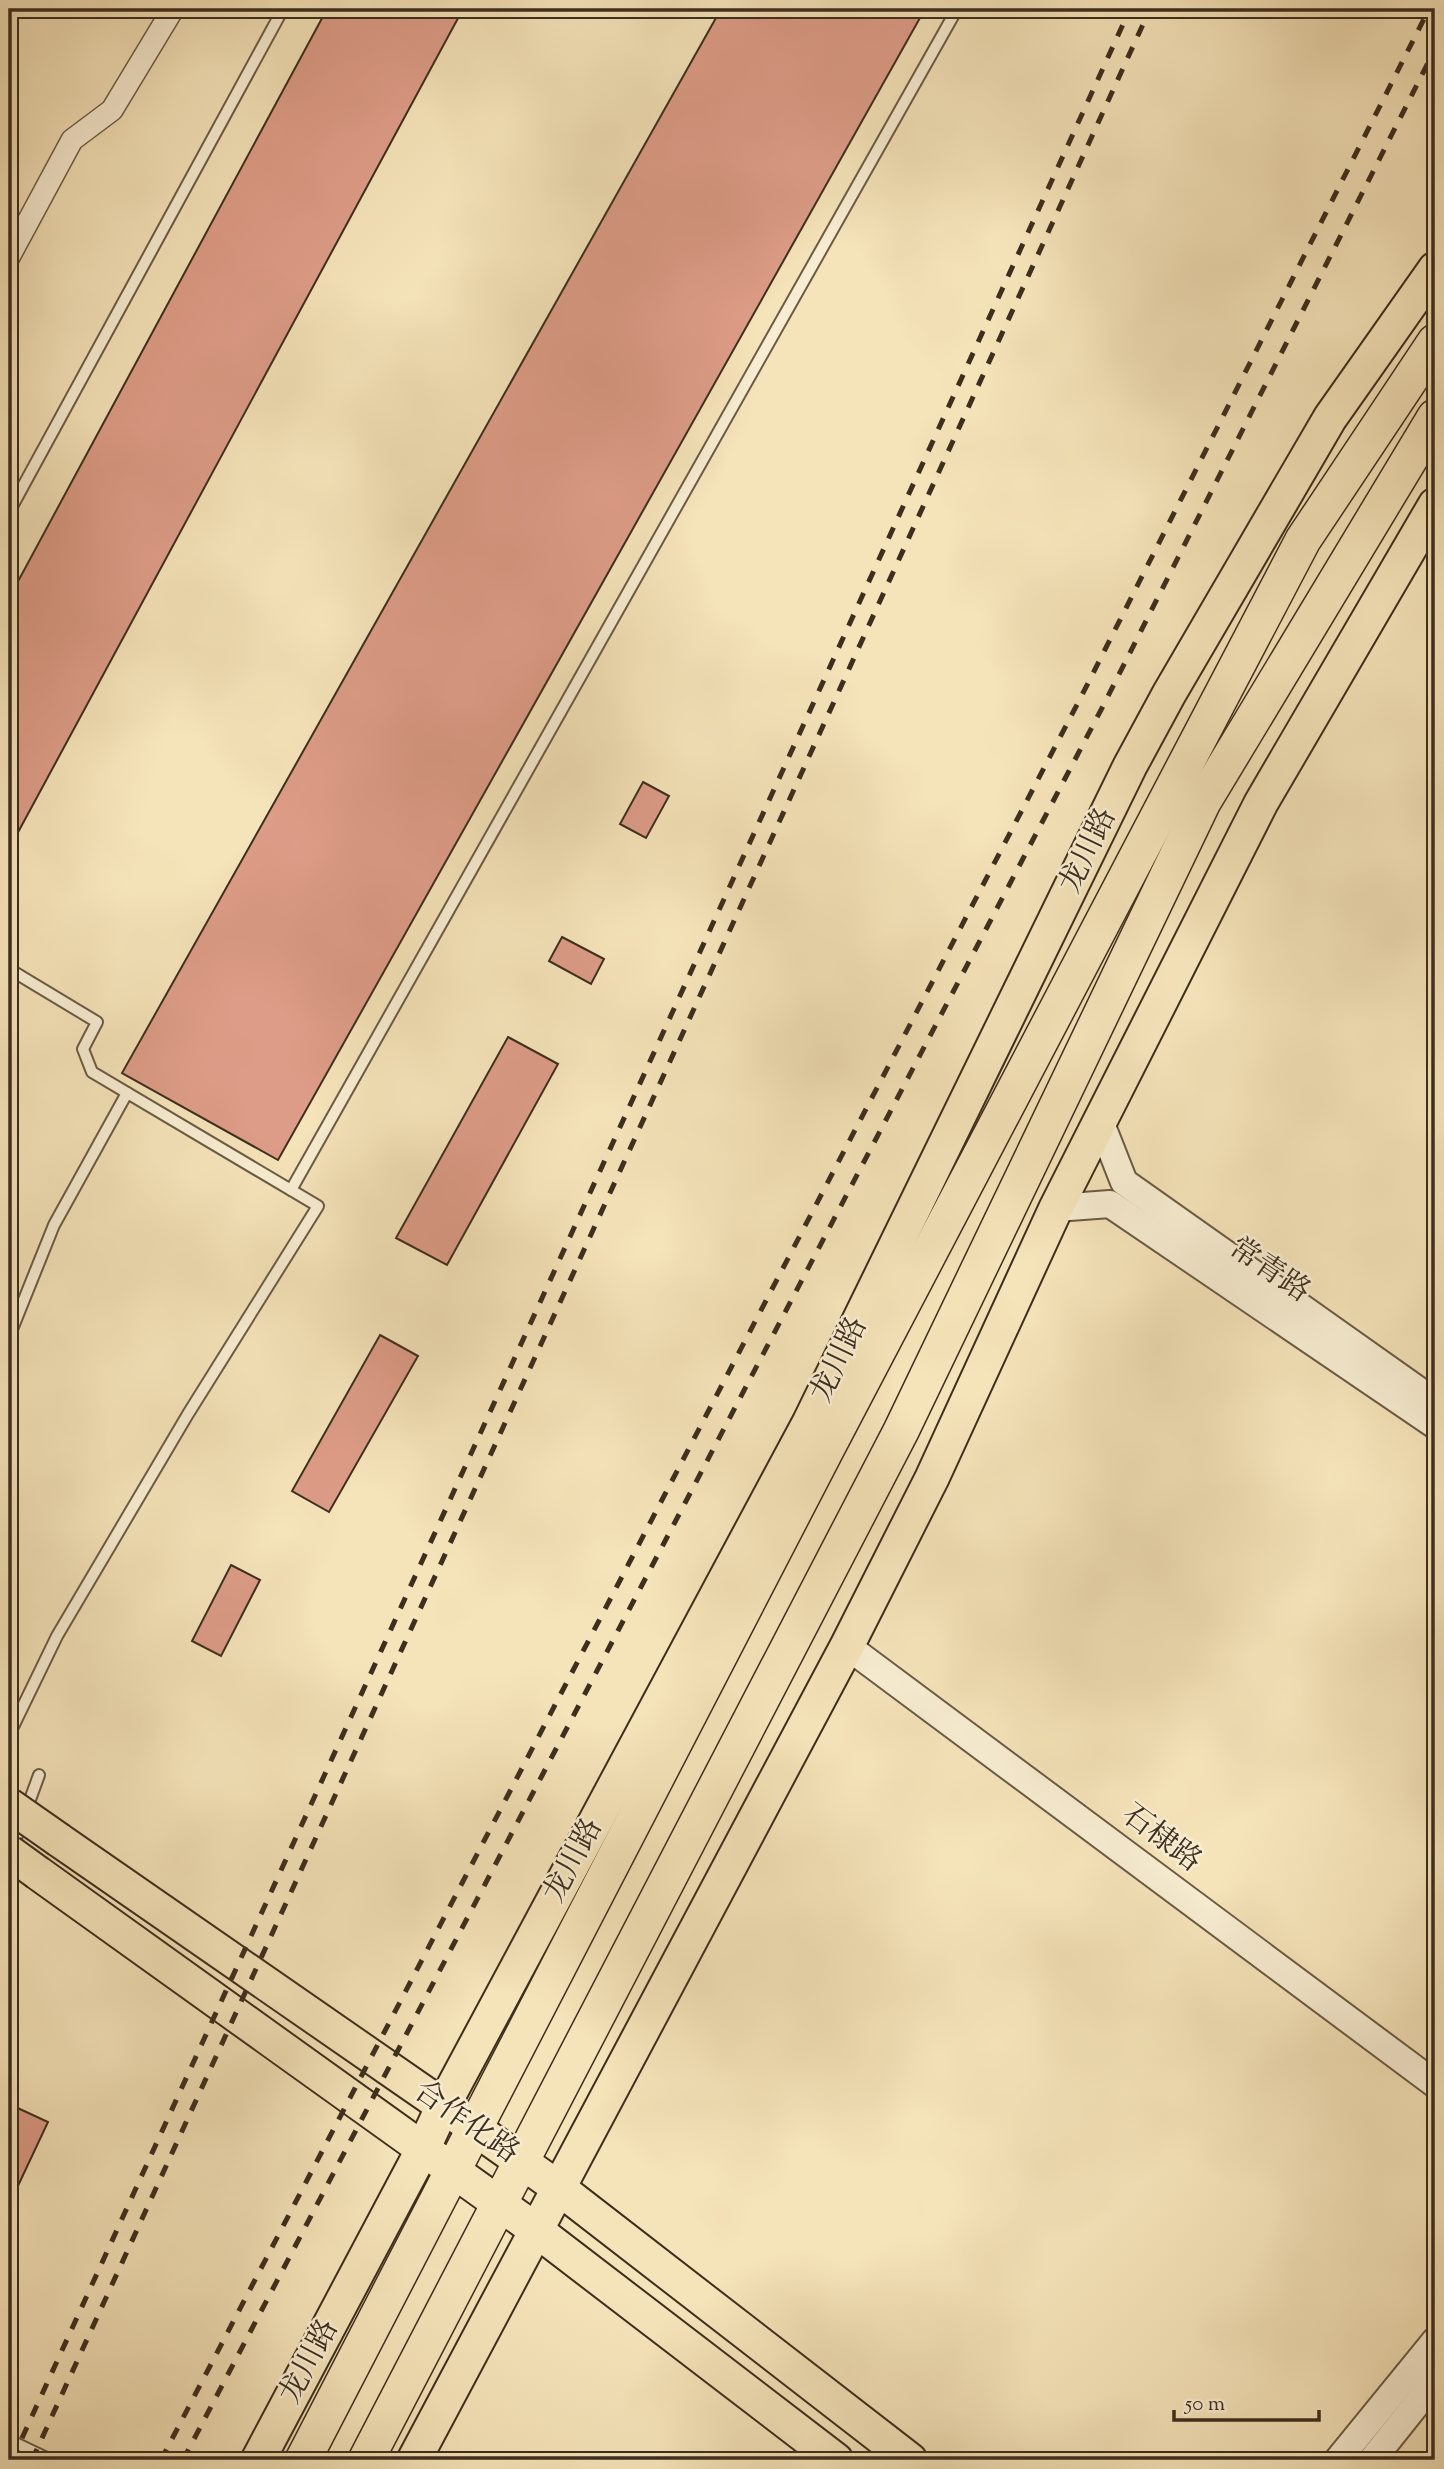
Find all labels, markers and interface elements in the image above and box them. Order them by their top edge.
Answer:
street label: 龙川路 [1050,801,1128,901]
street label: 常青路 [1220,1228,1318,1314]
street label: 龙川路 [801,1310,879,1410]
street label: 石棣路 [1112,1795,1210,1883]
street label: 龙川路 [534,1811,614,1911]
street label: 合作化路 [405,2071,527,2175]
street label: 龙川路 [270,2312,350,2412]
scale bar [1174,2378,1320,2422]
text: 50 m [1184,2390,1225,2420]

